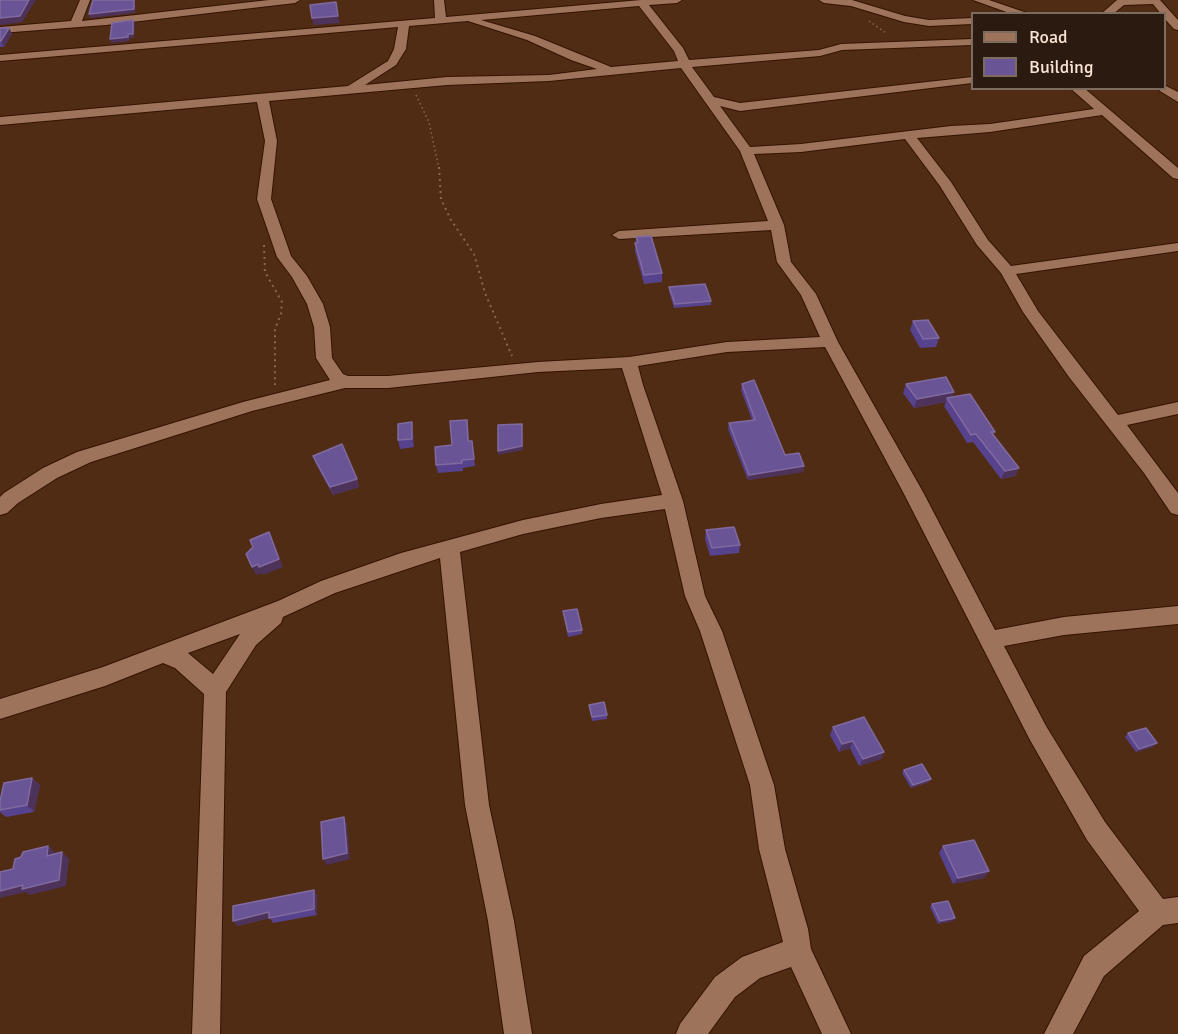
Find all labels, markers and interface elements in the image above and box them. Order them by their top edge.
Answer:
legend [971,12,1166,90]
text: Road [1029,26,1068,48]
text: Building [1029,56,1093,78]

